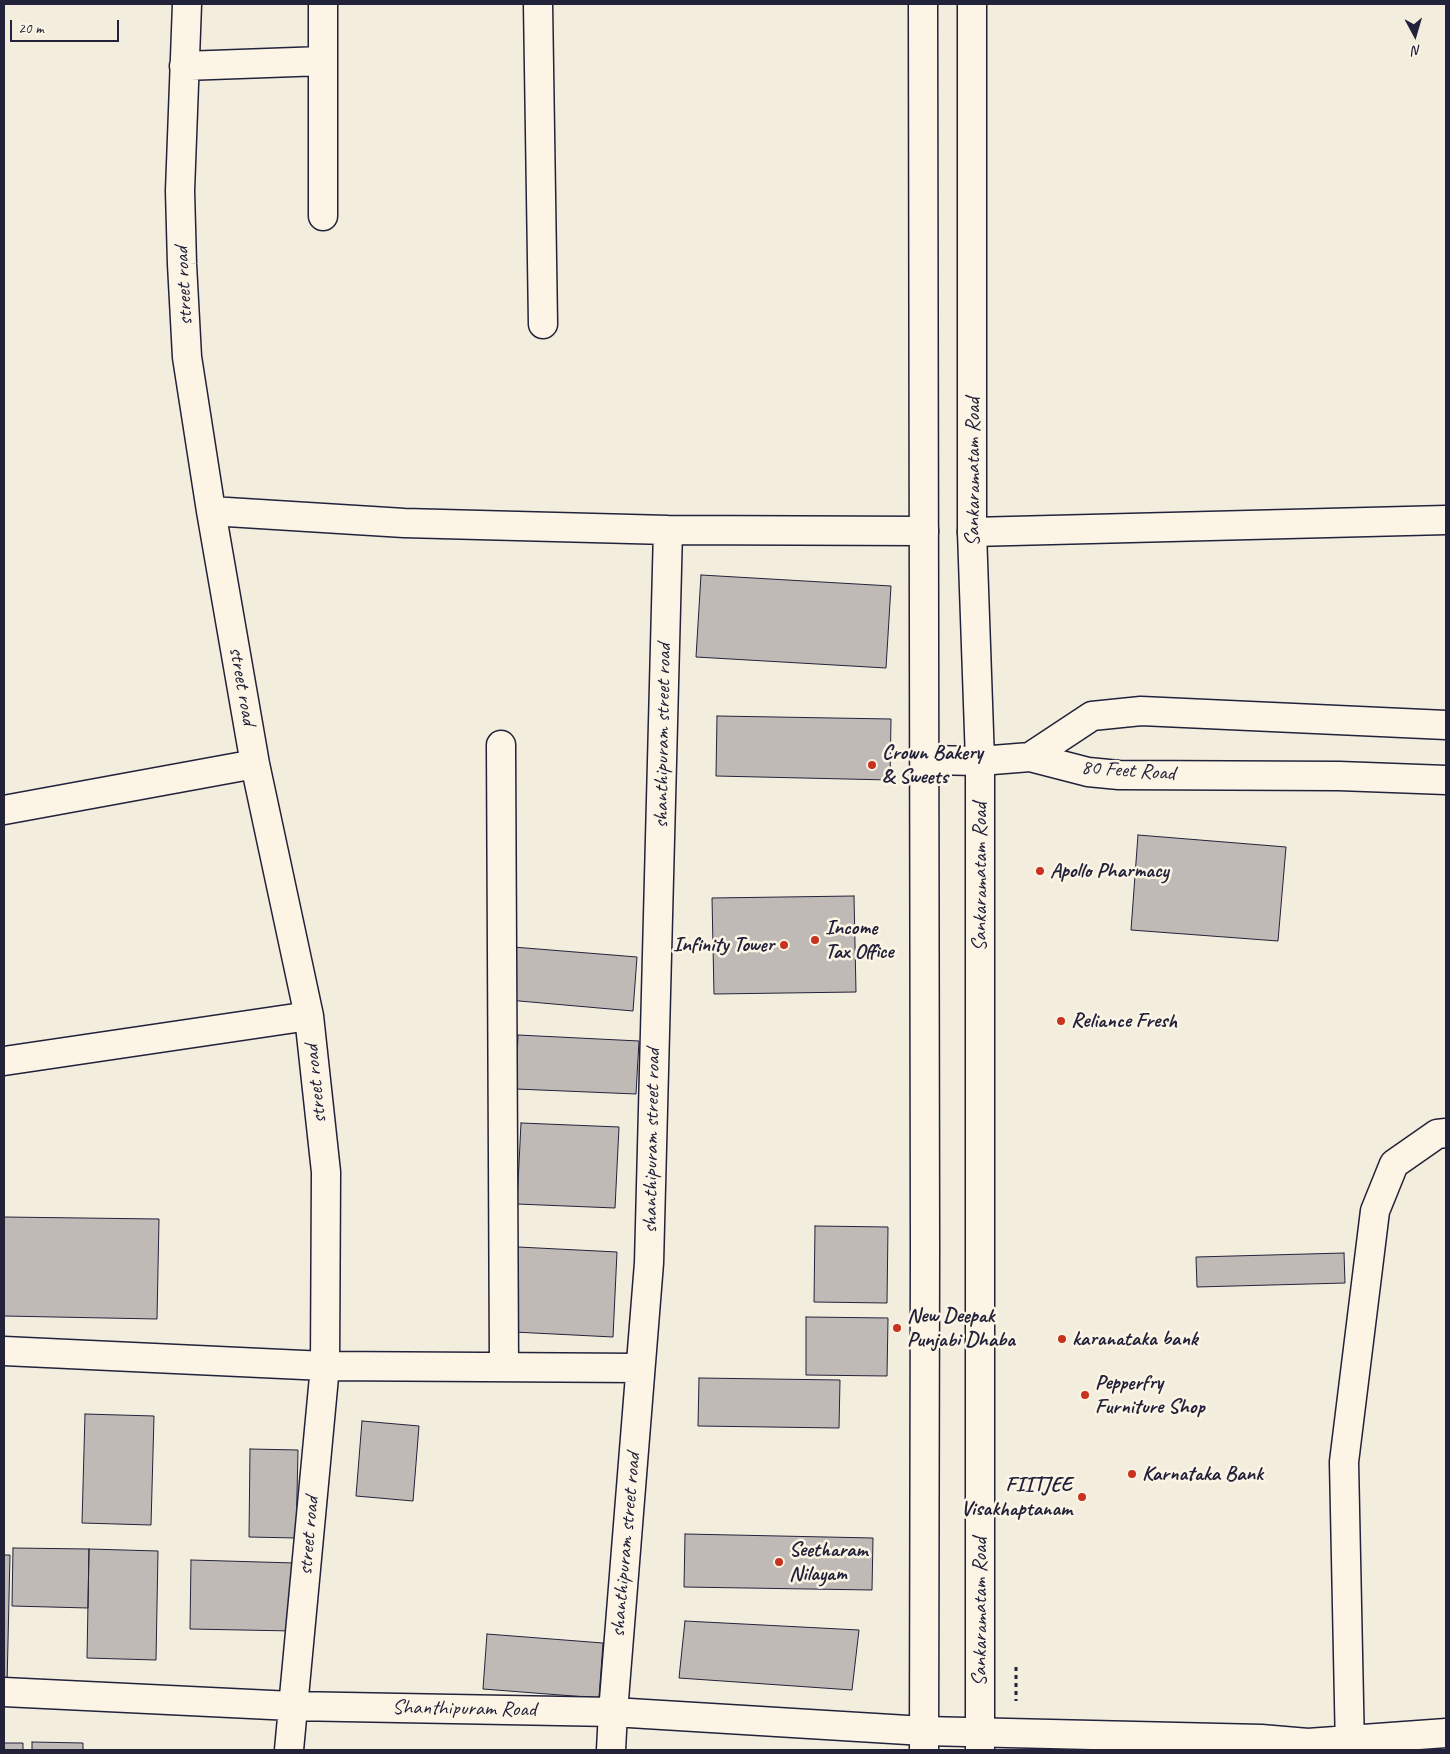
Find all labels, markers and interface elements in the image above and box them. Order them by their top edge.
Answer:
scale bar [12,10,121,42]
north arrow [1390,10,1440,60]
text: 20 m [18,19,44,38]
text: N [1411,42,1422,59]
street label: street road [169,246,199,326]
street label: Sankaramatam Road [960,397,986,547]
street label: shanthipuram street road [649,643,677,829]
street label: street road [223,645,261,727]
place label: Crown Bakery & Sweets [882,740,983,790]
street label: 80 Feet Road [1080,755,1176,787]
marker: Crown Bakery & Sweets [866,759,878,771]
street label: Sankaramatam Road [967,802,993,952]
place label: Apollo Pharmacy [1050,858,1169,884]
marker: Apollo Pharmacy [1034,865,1046,877]
place label: Income Tax Office [825,915,893,965]
place label: Infinity Tower [673,932,774,958]
marker: Income Tax Office [809,934,821,946]
marker: Infinity Tower [778,939,790,951]
place label: Reliance Fresh [1071,1008,1177,1034]
marker: Reliance Fresh [1055,1015,1067,1027]
street label: street road [299,1043,333,1125]
street label: shanthipuram street road [638,1048,666,1234]
place label: New Deepak Punjabi Dhaba [907,1303,1015,1353]
marker: New Deepak Punjabi Dhaba [891,1322,903,1334]
place label: karanataka bank [1072,1326,1198,1352]
marker: karanataka bank [1056,1333,1068,1345]
place label: Pepperfry Furniture Shop [1095,1370,1204,1420]
marker: Pepperfry Furniture Shop [1079,1389,1091,1401]
street label: shanthipuram street road [605,1452,647,1638]
place label: Karnataka Bank [1142,1461,1263,1487]
marker: Karnataka Bank [1126,1468,1138,1480]
place label: FIITJEE Visakhaptanam [961,1472,1072,1522]
marker: FIITJEE Visakhaptanam [1076,1491,1088,1503]
street label: street road [293,1496,325,1576]
place label: Seetharam Nilayam [789,1537,867,1587]
street label: Sankaramatam Road [967,1537,993,1687]
marker: Seetharam Nilayam [773,1556,785,1568]
street label: Shanthipuram Road [392,1695,536,1723]

